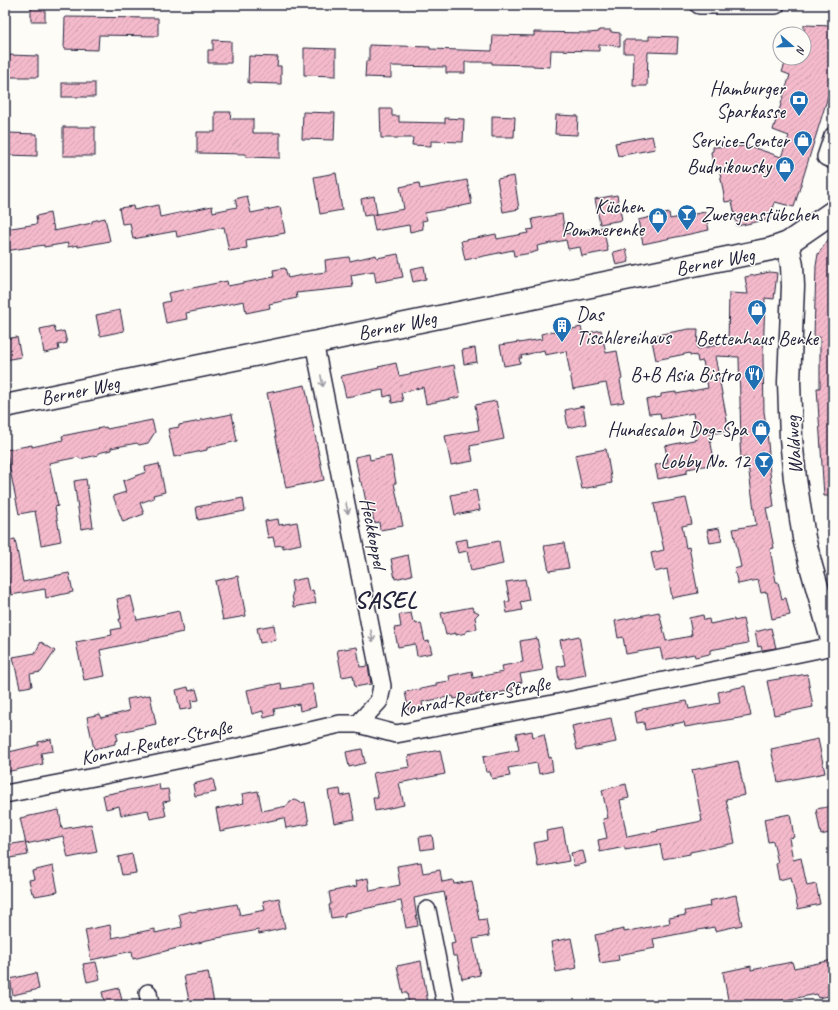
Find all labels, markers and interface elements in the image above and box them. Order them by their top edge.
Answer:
north arrow [772,26,812,66]
text: N [793,44,809,57]
place label: Hamburger Sparkasse [710,76,787,124]
bank icon: Hamburger Sparkasse [788,89,810,117]
place label: Service-Center [690,128,791,153]
shop icon: Service-Center [792,129,814,157]
place label: Budnikowsky [687,154,773,179]
shop icon: Budnikowsky [774,155,796,183]
place label: Küchen Pommerenke [562,194,645,242]
place label: Zwergenstübchen [701,202,819,227]
bar icon: Zwergenstübchen [676,203,698,231]
shop icon: Küchen Pommerenke [647,206,669,234]
street label: Berner Weg [674,241,757,281]
shop icon: Bettenhaus Benke [746,298,768,326]
place label: Das Tischlereihaus [576,302,673,350]
street label: Berner Weg [356,305,440,346]
building icon: Das Tischlereihaus [551,315,573,343]
place label: Bettenhaus Benke [696,326,819,351]
place label: B+B Asia Bistro [630,362,741,387]
restaurant icon: B+B Asia Bistro [743,363,765,391]
street label: Berner Weg [39,370,123,411]
one-way arrow [318,374,326,387]
street label: Waldweg [779,414,808,475]
place label: Hundesalon Dog-Spa [607,417,748,442]
shop icon: Hundesalon Dog-Spa [750,418,772,446]
place label: Lobby No. 12 [660,449,752,474]
bar icon: Lobby No. 12 [753,450,775,478]
street label: Heckkoppel [354,496,393,574]
one-way arrow [343,501,351,514]
district label: SASEL [355,585,418,615]
one-way arrow [368,629,376,642]
street label: Konrad-Reuter-Straße [397,671,553,722]
street label: Konrad-Reuter-Straße [79,714,235,771]

